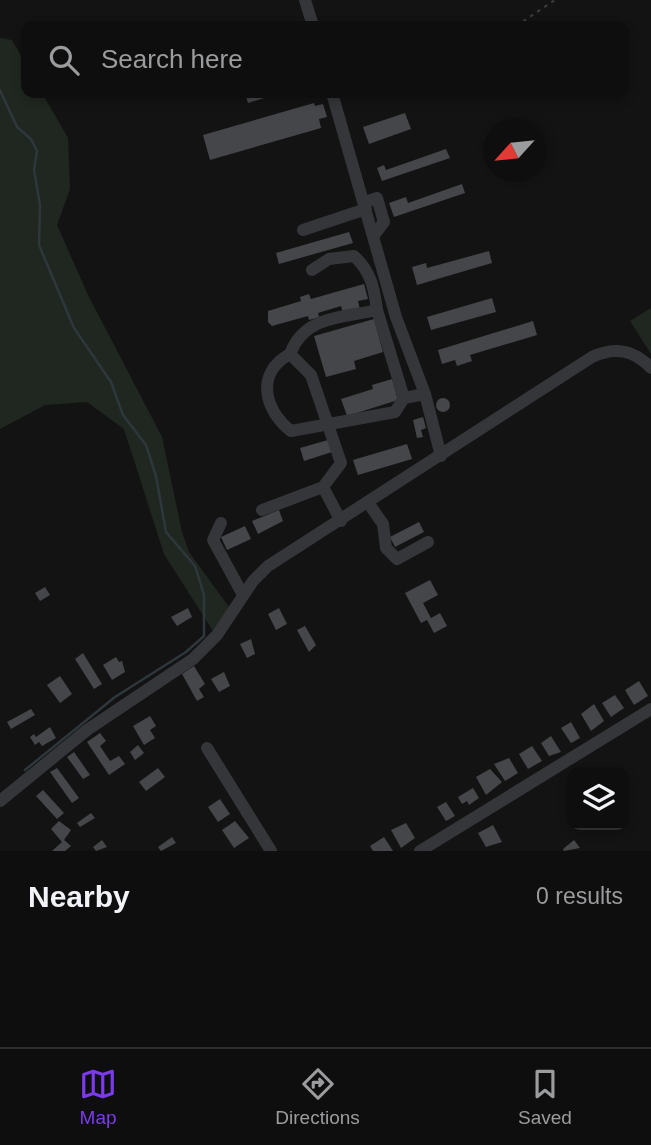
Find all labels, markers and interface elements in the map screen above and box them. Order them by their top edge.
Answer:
search box [21,21,630,98]
icon: search [45,41,83,79]
text: Search here [101,44,243,74]
north arrow [483,119,546,182]
map controls [567,767,630,830]
button: layers [567,767,630,830]
text: Nearby [28,880,130,913]
text: 0 results [536,883,623,909]
tab: Map [79,1065,117,1129]
tab: Directions [275,1065,360,1129]
tab: Saved [518,1065,572,1129]

